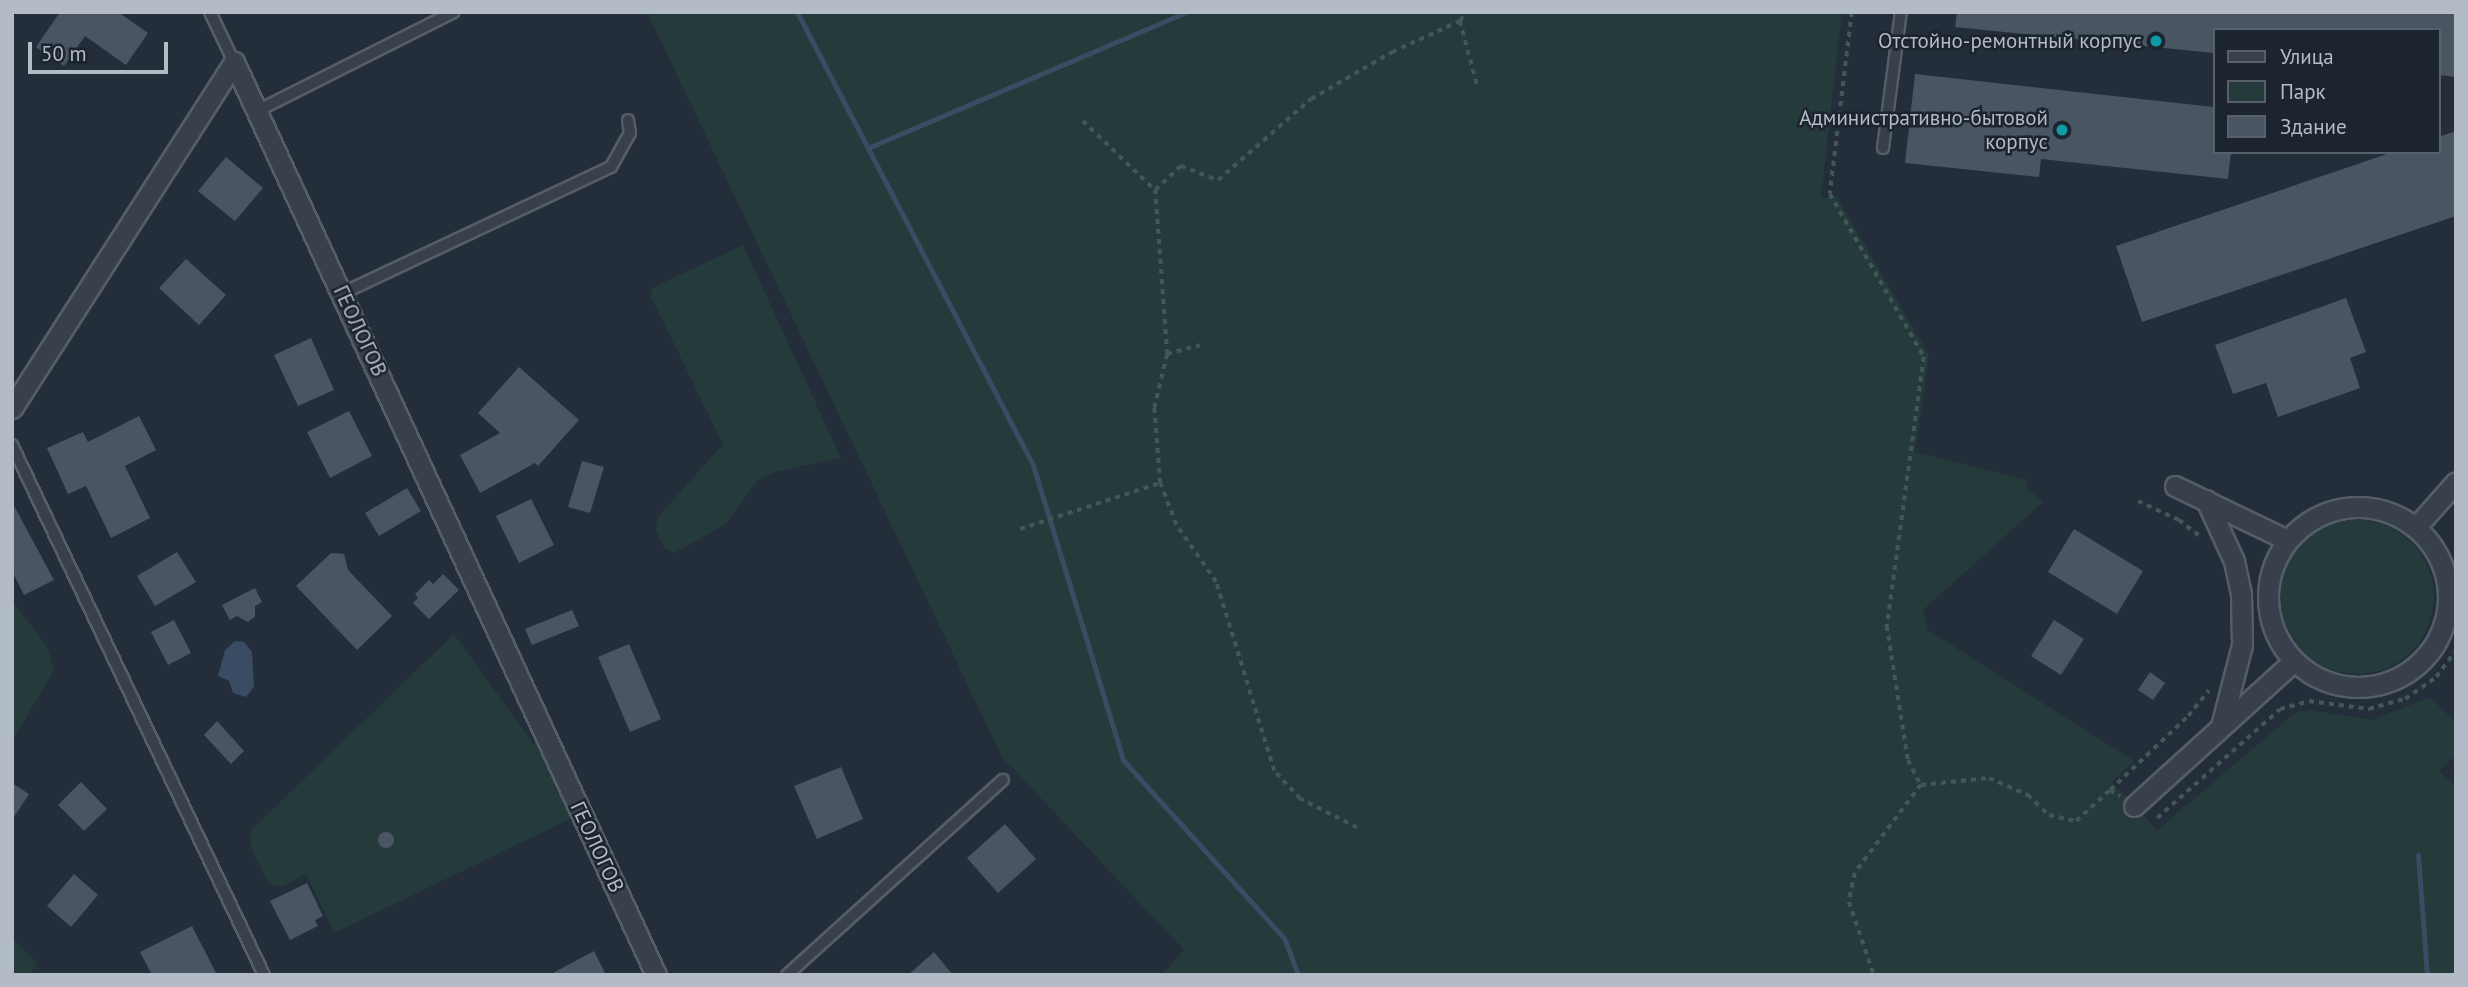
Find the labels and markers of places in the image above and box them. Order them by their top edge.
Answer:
place label: Отстойно-ремонтный корпус [1878,28,2142,54]
marker: Отстойно-ремонтный корпус [2148,33,2164,49]
place label: Административно-бытовой корпус [1799,105,2048,155]
marker: Административно-бытовой корпус [2054,122,2070,138]

